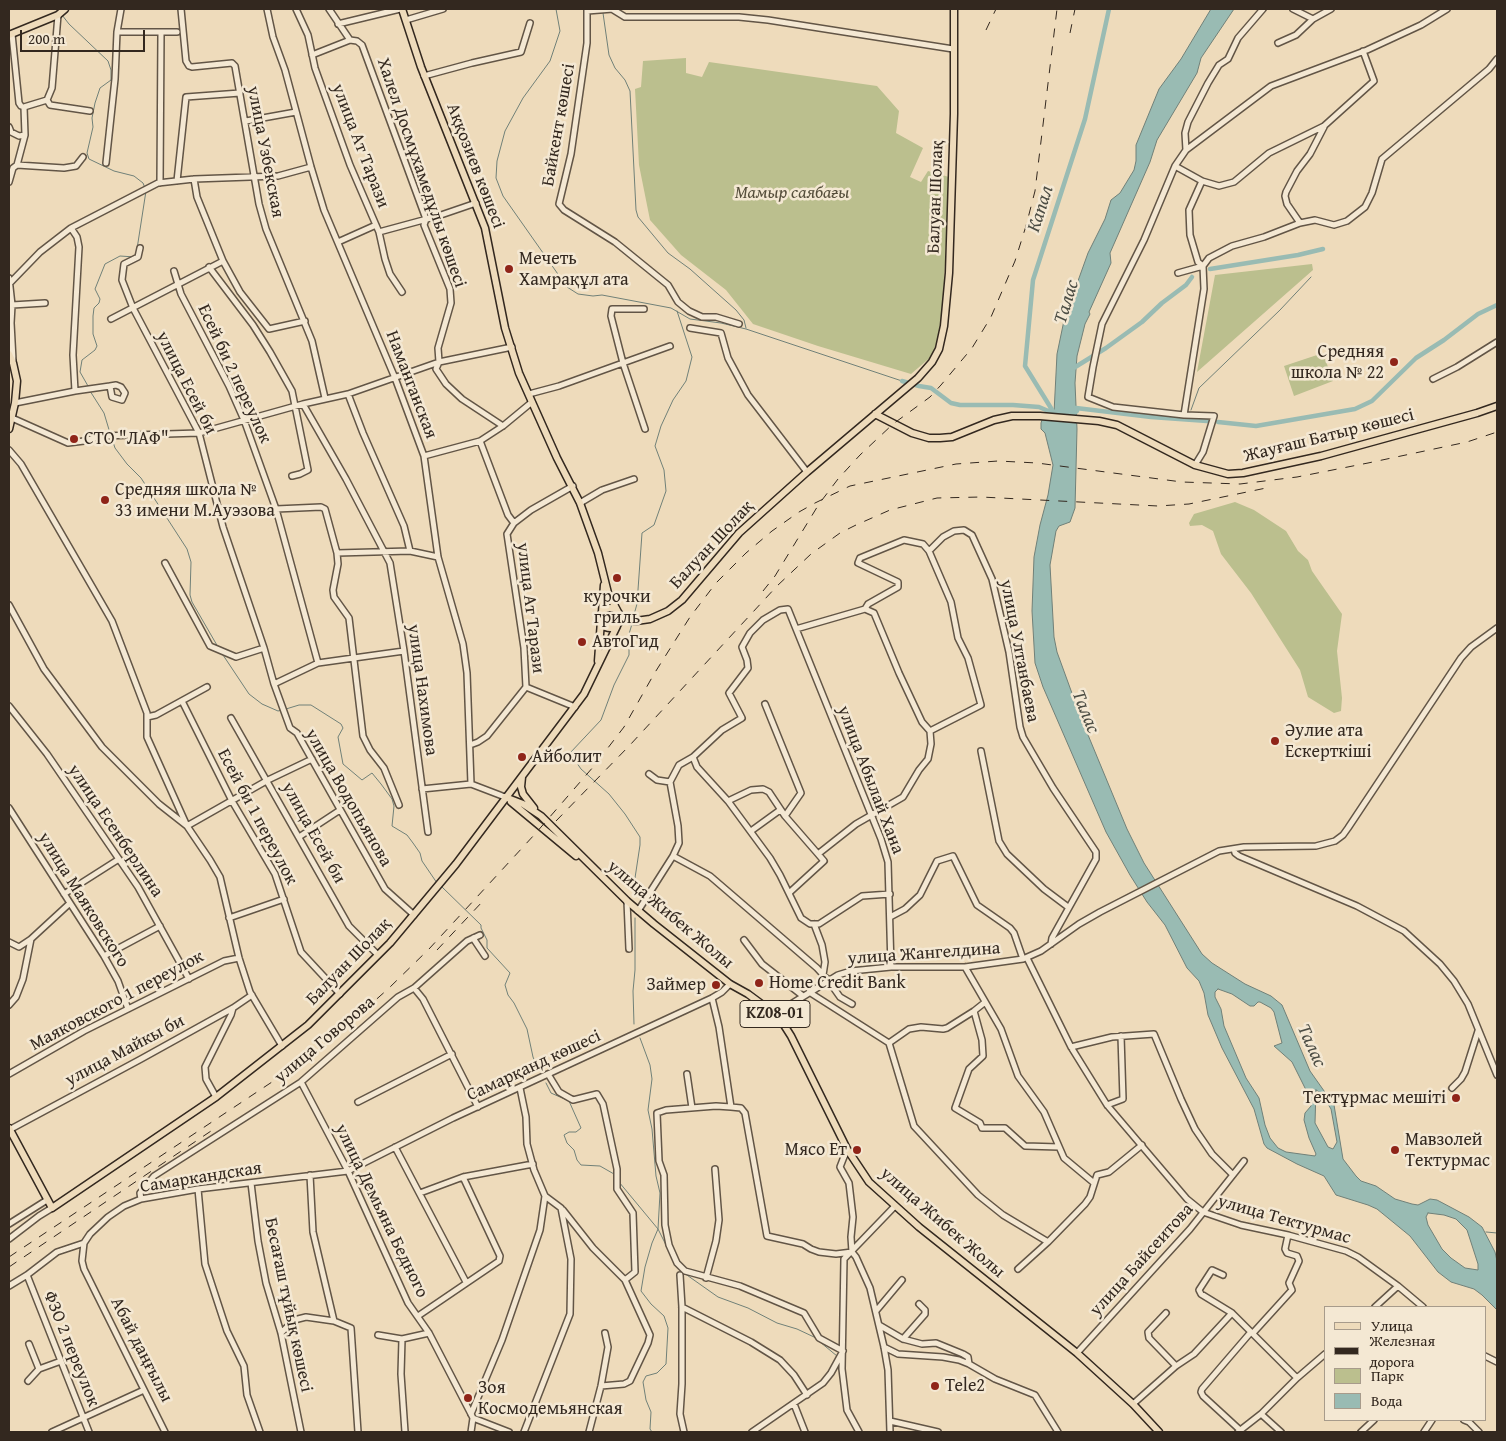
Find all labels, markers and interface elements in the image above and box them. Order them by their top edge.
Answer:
scale bar [22,20,148,52]
text: 200 m [28,28,65,49]
street label: Халел Досмұхамедұлы көшесі [371,55,471,291]
street label: Байкент көшесі [538,62,580,188]
street label: улица Ат Тарази [326,81,394,211]
street label: улица Узбекская [242,84,288,220]
street label: Аққозиев көшесі [441,100,509,232]
street label: Балуан Шолақ [923,140,949,254]
park label: Мамыр саябағы [735,182,849,204]
water label: Капал [1023,183,1059,235]
place label: Мечеть Хамрақұл ата [519,248,629,290]
marker: Мечеть Хамрақұл ата [503,263,515,275]
water label: Талас [1050,277,1084,327]
street label: Есей би 2 переулок [192,301,276,447]
street label: улица Есей би [151,328,221,438]
street label: Наманганская [380,328,442,442]
place label: Средняя школа № 22 [1291,341,1384,384]
marker: Средняя школа № 22 [1388,356,1400,368]
street label: Жауғаш Батыр көшесі [1242,404,1416,468]
place label: СТО "ЛАФ" [84,428,169,450]
marker: СТО "ЛАФ" [68,433,80,445]
place label: Средняя школа № 33 имени М.Ауэзова [115,479,275,522]
marker: Средняя школа № 33 имени М.Ауэзова [99,494,111,506]
street label: Балуан Шолақ [666,496,758,594]
street label: улица Ат Тарази [511,541,549,675]
marker: курочки гриль [611,572,623,584]
street label: улица Ултанбаева [995,578,1043,724]
place label: курочки гриль [583,586,651,628]
street label: улица Нахимова [402,623,442,757]
place label: АвтоГид [592,631,659,653]
marker: АвтоГид [576,636,588,648]
water label: Талас [1066,687,1104,737]
street label: улица Абылай Хана [832,703,908,857]
place label: Әулие ата Ескерткіші [1285,720,1372,762]
street label: улица Водопьянова [300,725,396,871]
marker: Әулие ата Ескерткіші [1269,735,1281,747]
street label: Есей би 1 переулок [212,745,302,889]
place label: Айболит [532,746,601,768]
marker: Айболит [516,751,528,763]
street label: улица Есенберлина [63,760,167,902]
street label: улица Есей би [276,778,350,888]
street label: улица Маяковского [33,828,133,972]
street label: улица Жибек Жолы [603,856,737,974]
street label: Балуан Шолақ [302,914,396,1010]
street label: улица Жангелдина [847,938,1001,970]
street label: Маяковского 1 переулок [26,946,208,1056]
place label: Home Credit Bank [769,972,906,994]
place label: Займер [646,974,706,996]
marker: Home Credit Bank [753,977,765,989]
marker: Займер [710,979,722,991]
street label: улица Говорова [270,992,380,1088]
road number: KZ08-01 [740,1001,810,1028]
street label: улица Майкы би [62,1011,188,1091]
water label: Талас [1291,1021,1331,1071]
street label: Самарқанд көшесі [463,1025,605,1107]
place label: Тектұрмас мешіті [1303,1087,1446,1109]
marker: Тектұрмас мешіті [1450,1092,1462,1104]
street label: улица Демьяна Бедного [329,1121,433,1301]
place label: Мавзолей Тектурмас [1405,1129,1490,1172]
place label: Мясо Ет [785,1139,847,1161]
marker: Мясо Ет [851,1144,863,1156]
marker: Мавзолей Тектурмас [1389,1144,1401,1156]
street label: Самаркандская [139,1158,263,1198]
street label: улица Жибек Жолы [875,1163,1009,1283]
street label: улица Тектурмас [1215,1191,1353,1249]
street label: улица Байсеитова [1086,1199,1198,1321]
street label: Бесағаш тұйық көшесі [259,1216,317,1394]
street label: ФЗО 2 переулок [38,1288,104,1410]
street label: Абай даңғылы [105,1294,177,1406]
legend [1324,1306,1486,1421]
text: Улица [1371,1315,1413,1336]
text: Железная дорога [1369,1330,1435,1372]
text: Парк [1371,1365,1404,1386]
place label: Tele2 [945,1375,985,1397]
place label: Зоя Космодемьянская [478,1377,622,1420]
marker: Tele2 [929,1380,941,1392]
text: Вода [1371,1390,1402,1411]
marker: Зоя Космодемьянская [462,1392,474,1404]

